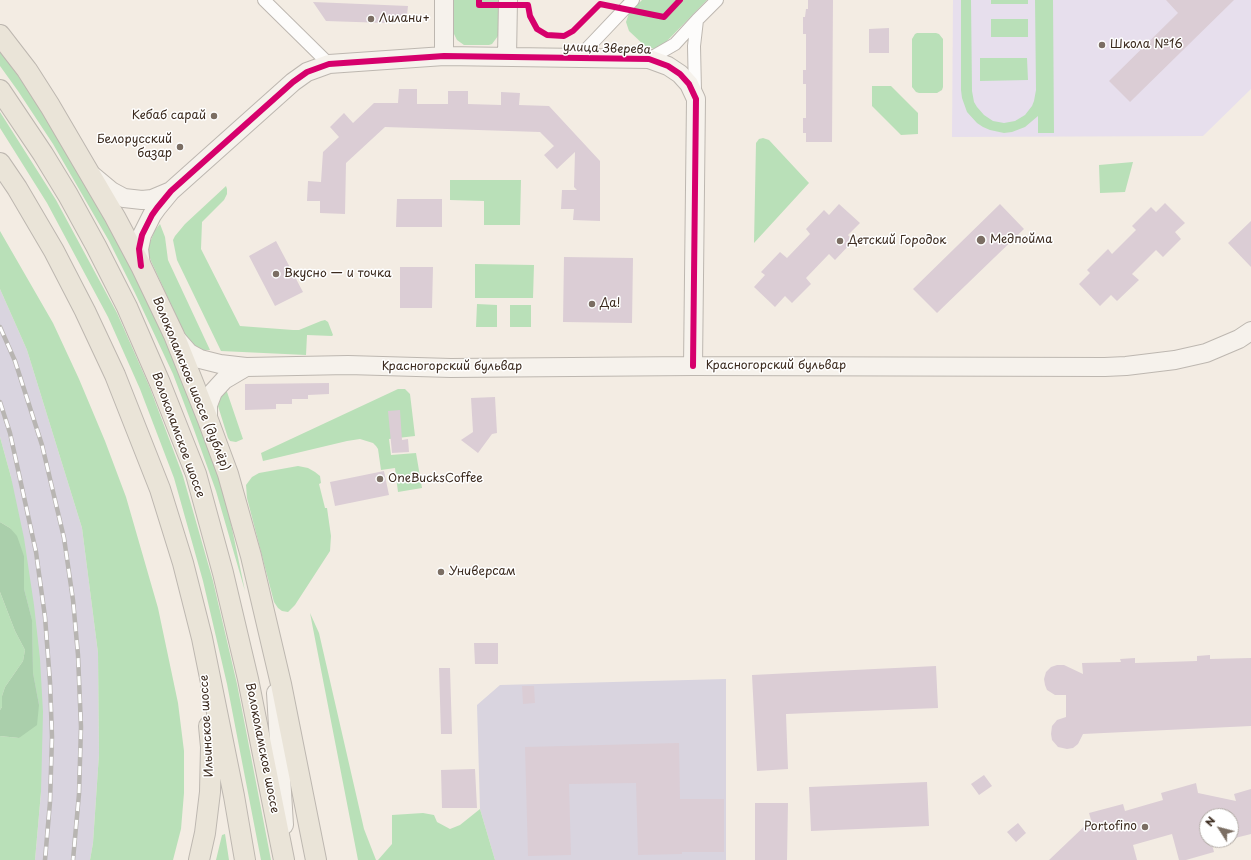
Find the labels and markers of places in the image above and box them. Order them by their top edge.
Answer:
place label: Лилани+ [379,12,430,26]
marker: Лилани+ [366,14,376,24]
place label: Школа №16 [1110,38,1183,52]
marker: Школа №16 [1097,40,1107,50]
place label: Кебаб сарай [132,109,206,123]
marker: Кебаб сарай [209,111,219,121]
place label: Белорусский базар [97,133,172,161]
marker: Белорусский базар [175,142,185,152]
place label: Медпойма [990,233,1053,247]
place label: Детский Городок [848,234,946,248]
marker: Медпойма [975,234,987,246]
marker: Детский Городок [835,236,845,246]
place label: Вкусно — и точка [284,267,391,281]
marker: Вкусно — и точка [271,269,281,279]
place label: Да! [600,297,620,311]
marker: Да! [587,299,597,309]
place label: OneBucksCoffee [388,472,483,486]
marker: OneBucksCoffee [375,474,385,484]
place label: Универсам [449,565,516,579]
marker: Универсам [436,567,446,577]
place label: Portofino [1084,820,1137,834]
marker: Portofino [1140,822,1150,832]

